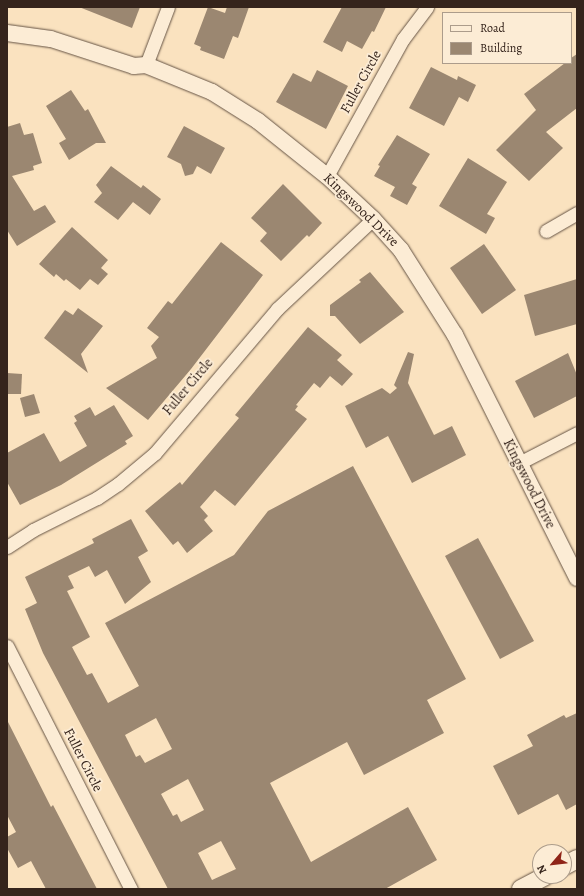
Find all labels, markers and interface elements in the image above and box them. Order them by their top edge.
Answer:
legend [442,12,572,64]
text: Road [480,20,505,36]
text: Building [480,40,522,56]
street label: Fuller Circle [337,48,385,116]
street label: Kingswood Drive [320,170,402,250]
street label: Fuller Circle [159,355,217,419]
street label: Kingswood Drive [499,436,559,532]
street label: Fuller Circle [60,725,106,795]
north arrow [532,844,572,884]
text: N [533,862,550,876]

